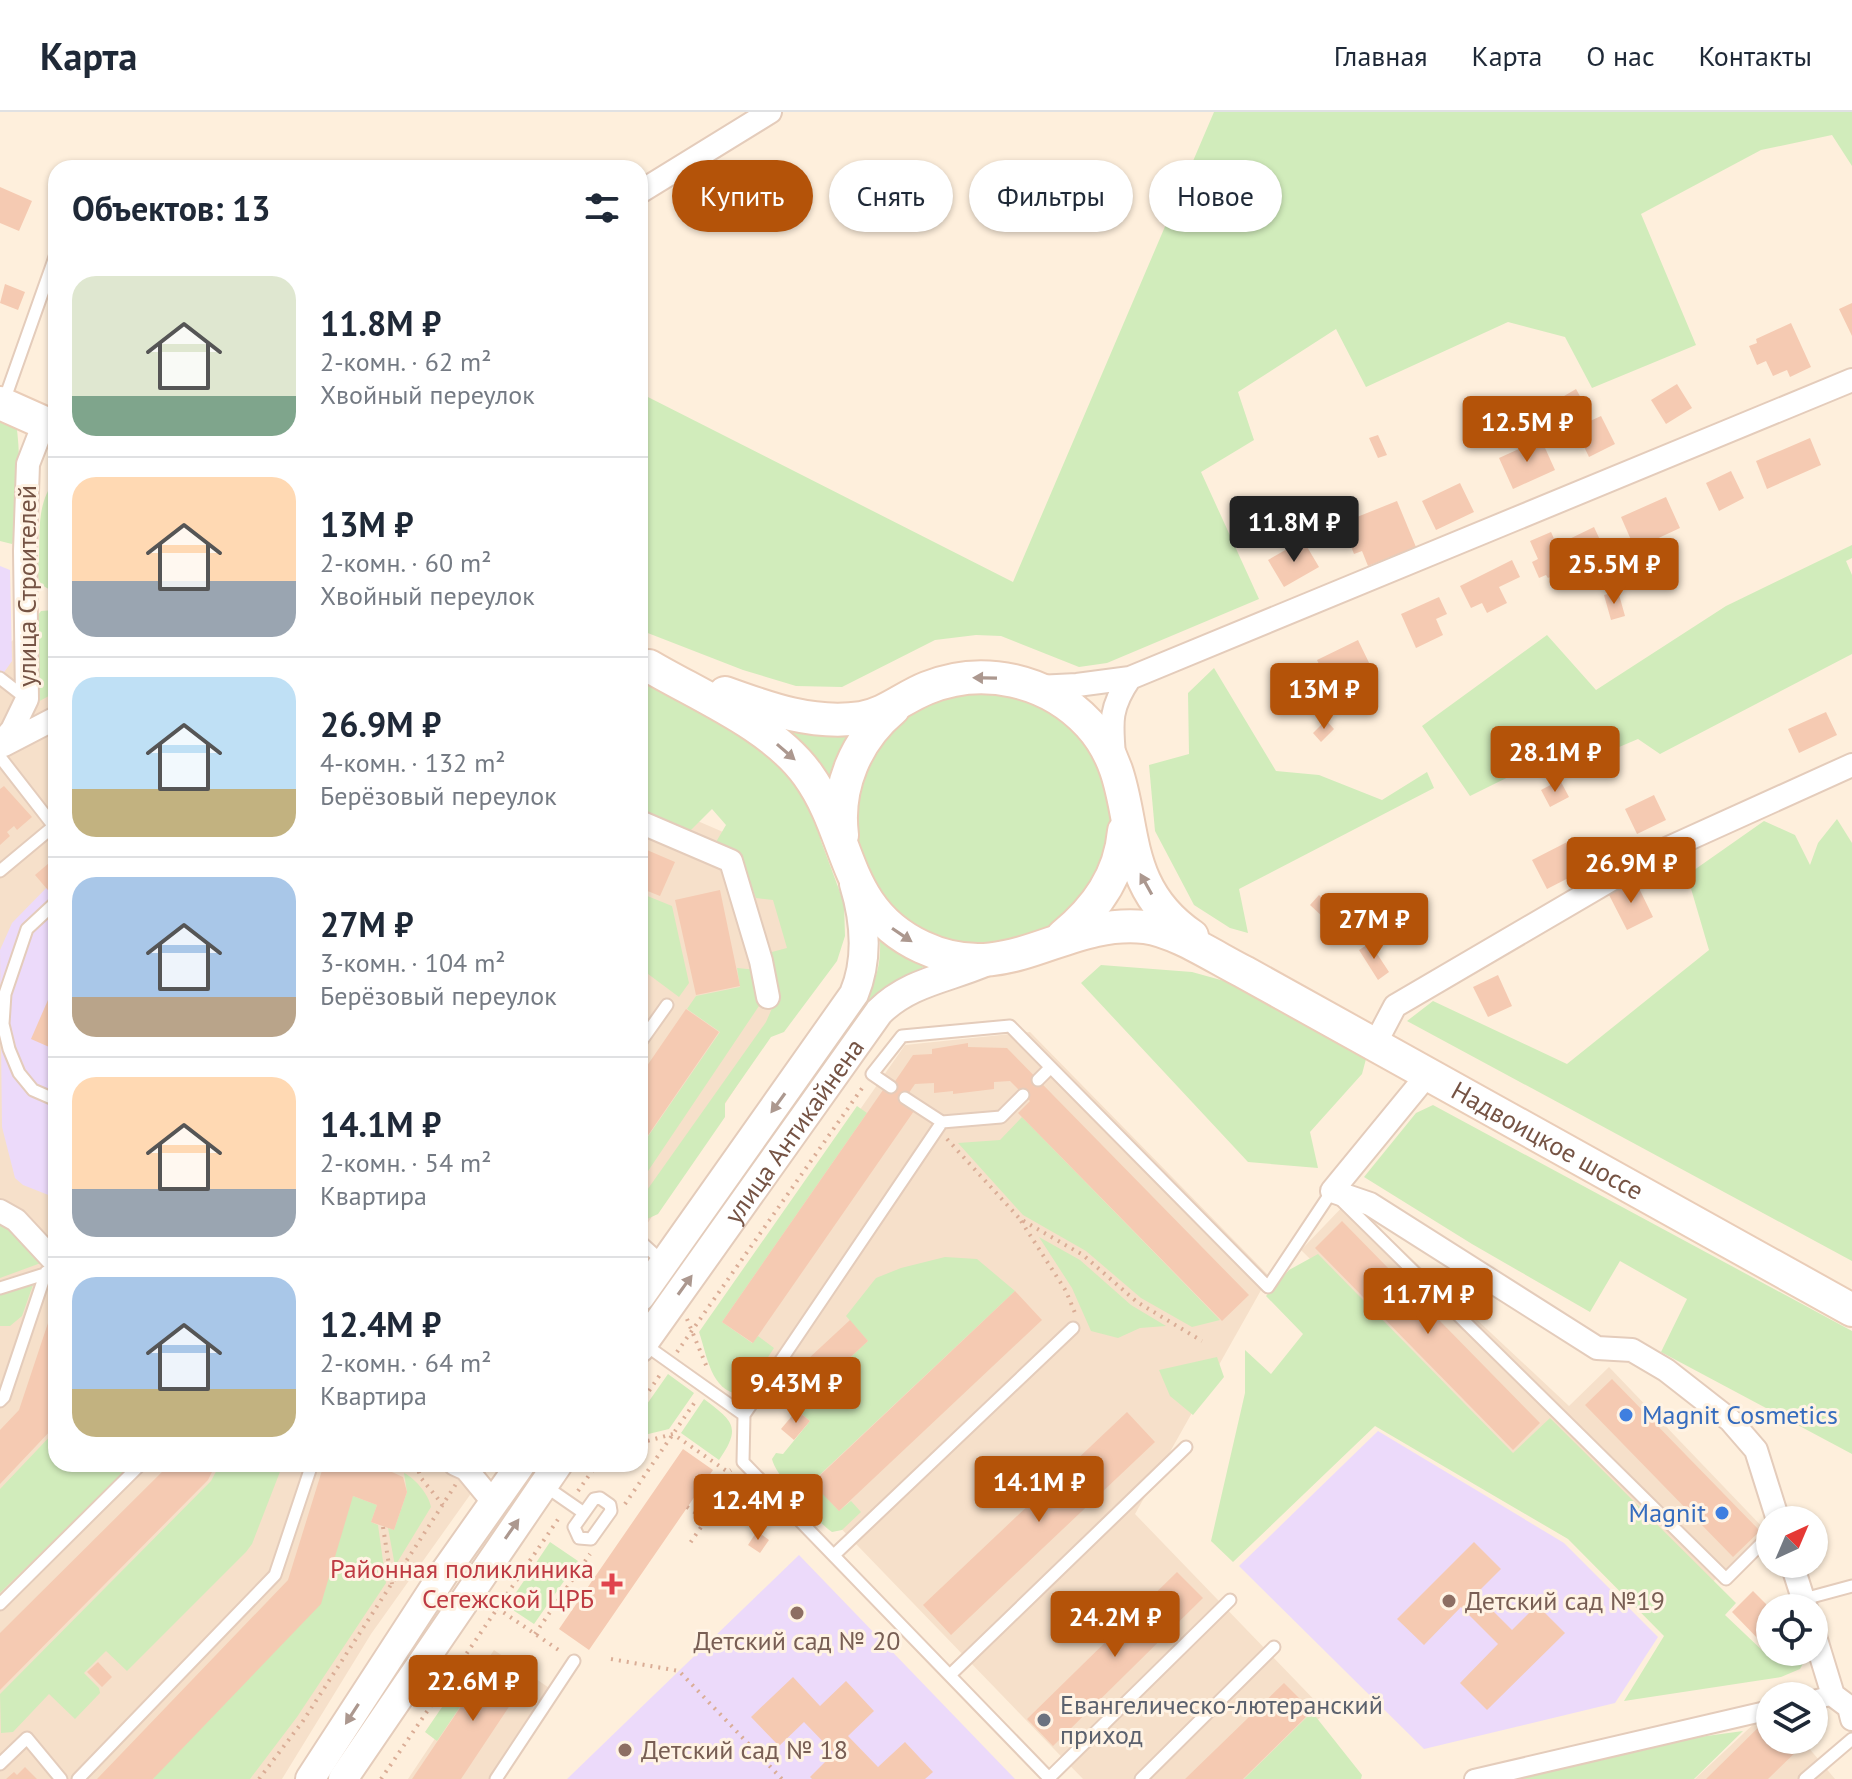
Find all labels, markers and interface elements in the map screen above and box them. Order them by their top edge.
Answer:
text: Карта [40,31,137,80]
text: Главная [1334,37,1428,74]
text: Карта [1472,37,1542,74]
text: О нас [1586,37,1655,74]
text: Контакты [1699,37,1812,74]
chip: Купить [672,160,813,232]
chip: Снять [829,160,953,232]
chip: Фильтры [969,160,1133,232]
chip: Новое [1149,160,1282,232]
text: Объектов: 13 [72,186,271,230]
icon: filters [580,186,624,230]
text: 11.8M ₽ [320,301,441,345]
icon: home [136,308,232,404]
text: 2-комн. · 62 m² [320,345,491,378]
text: Хвойный переулок [320,378,535,411]
pin: 12.5M ₽ [1453,396,1601,464]
text: 12.5M ₽ [1481,405,1573,438]
street label: улица Строителей [10,485,43,687]
pin: 11.8M ₽ [1220,496,1368,564]
text: 13M ₽ [320,502,414,546]
text: 11.8M ₽ [1248,505,1340,538]
icon: home [136,509,232,605]
pin: 25.5M ₽ [1540,538,1688,606]
text: 2-комн. · 60 m² [320,546,491,579]
text: 25.5M ₽ [1568,547,1660,580]
text: Хвойный переулок [320,579,535,612]
pin: 13M ₽ [1268,663,1380,731]
one-way arrow [972,671,997,684]
text: 13M ₽ [1288,672,1360,705]
text: 26.9M ₽ [320,702,441,746]
icon: home [136,709,232,805]
pin: 28.1M ₽ [1481,726,1629,794]
text: 28.1M ₽ [1509,735,1601,768]
one-way arrow [776,742,796,760]
text: 4-комн. · 132 m² [320,746,506,779]
text: Берёзовый переулок [320,779,557,812]
pin: 26.9M ₽ [1557,837,1705,905]
text: 26.9M ₽ [1585,846,1677,879]
one-way arrow [1139,873,1152,896]
pin: 27M ₽ [1318,893,1430,961]
text: 27M ₽ [320,902,414,946]
text: 27M ₽ [1338,902,1410,935]
icon: home [136,909,232,1005]
one-way arrow [892,927,913,942]
text: 3-комн. · 104 m² [320,946,506,979]
text: Берёзовый переулок [320,979,557,1012]
street label: улица Антикайнена [717,1032,871,1230]
street label: Надвоицкое шоссе [1446,1074,1649,1207]
one-way arrow [771,1093,787,1114]
text: 14.1M ₽ [320,1102,441,1146]
icon: home [136,1109,232,1205]
text: 2-комн. · 54 m² [320,1146,491,1179]
text: Квартира [320,1179,427,1212]
pin: 11.7M ₽ [1354,1268,1502,1336]
one-way arrow [677,1274,692,1295]
text: 11.7M ₽ [1382,1277,1474,1310]
text: 12.4M ₽ [320,1302,441,1346]
icon: home [136,1309,232,1405]
text: 2-комн. · 64 m² [320,1346,491,1379]
pin: 9.43M ₽ [722,1357,870,1425]
text: 9.43M ₽ [750,1366,842,1399]
text: Квартира [320,1379,427,1412]
place label: Magnit Cosmetics [1642,1398,1838,1431]
marker: Magnit Cosmetics [1617,1406,1635,1424]
pin: 14.1M ₽ [965,1456,1113,1524]
text: 14.1M ₽ [993,1465,1085,1498]
pin: 12.4M ₽ [684,1474,832,1542]
text: 12.4M ₽ [712,1483,804,1516]
place label: Magnit [1629,1496,1706,1529]
marker: Magnit [1713,1504,1731,1522]
north arrow [1756,1506,1828,1578]
map controls [1756,1506,1828,1754]
one-way arrow [504,1518,519,1539]
place label: Районная поликлиника Сегежской ЦРБ [330,1552,594,1615]
marker: Районная поликлиника Сегежской ЦРБ [601,1573,623,1595]
place label: Детский сад №19 [1465,1584,1665,1617]
pin: 24.2M ₽ [1041,1591,1189,1659]
marker: Детский сад №19 [1440,1592,1458,1610]
button: locate [1756,1594,1828,1666]
text: 24.2M ₽ [1069,1600,1161,1633]
marker: Детский сад № 20 [788,1604,806,1622]
place label: Детский сад № 20 [694,1624,900,1657]
pin: 22.6M ₽ [399,1655,547,1723]
text: 22.6M ₽ [427,1664,519,1697]
button: layers [1756,1682,1828,1754]
place label: Евангелическо-лютеранский приход [1060,1688,1383,1751]
one-way arrow [345,1704,360,1725]
marker: Евангелическо-лютеранский приход [1035,1711,1053,1729]
place label: Детский сад № 18 [641,1733,848,1766]
marker: Детский сад № 18 [616,1741,634,1759]

